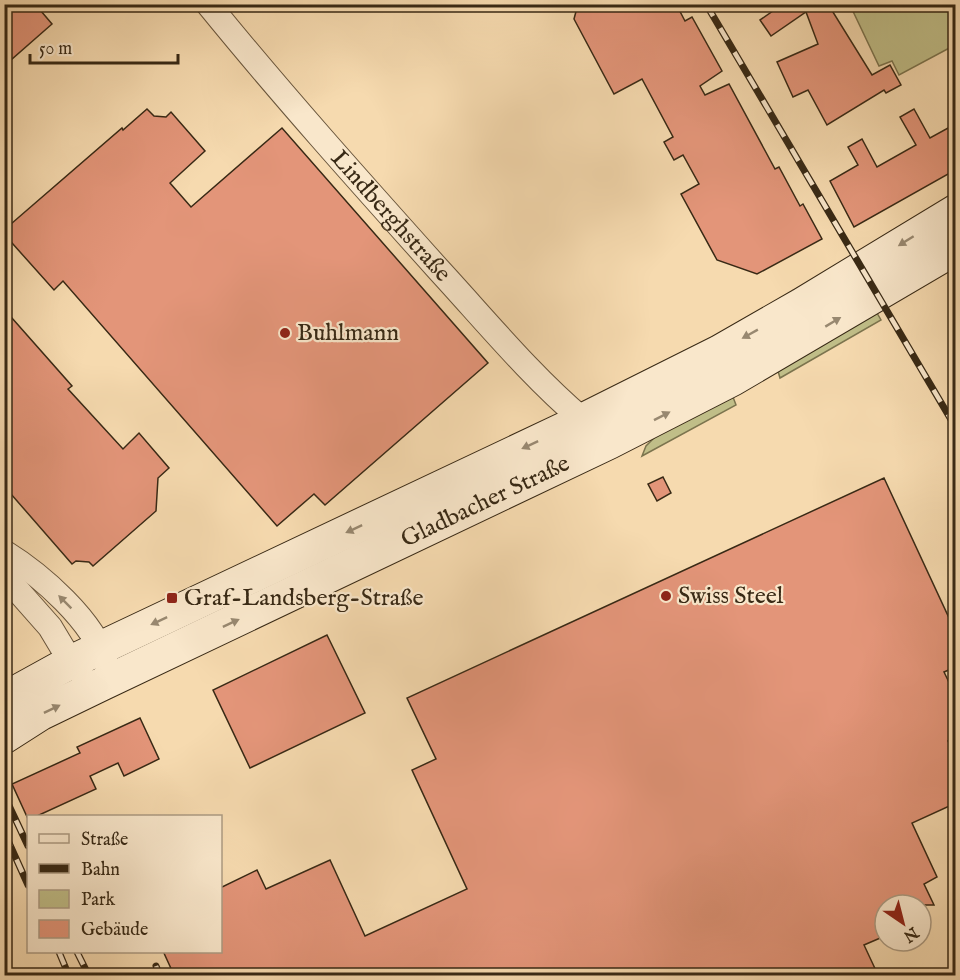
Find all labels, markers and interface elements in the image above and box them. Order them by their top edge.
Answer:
scale bar [30,27,178,65]
text: 50 m [39,38,72,61]
street label: Lindberghstraße [324,144,458,289]
one-way arrow [898,236,914,247]
one-way arrow [825,316,841,327]
place label: Buhlmann [297,318,399,349]
marker: Buhlmann [278,326,292,340]
one-way arrow [741,329,758,339]
one-way arrow [654,411,671,420]
one-way arrow [522,440,539,449]
street label: Gladbacher Straße [396,448,575,555]
one-way arrow [346,524,363,533]
place label: Swiss Steel [678,581,784,612]
place label: Graf-Landsberg-Straße [184,583,424,614]
marker: Swiss Steel [659,589,673,603]
marker: Graf-Landsberg-Straße [165,591,179,605]
one-way arrow [58,596,72,610]
one-way arrow [150,617,167,626]
one-way arrow [222,619,239,628]
one-way arrow [43,704,61,714]
legend [27,815,222,953]
text: Straße [81,829,128,852]
text: Bahn [81,859,120,882]
text: Park [81,889,116,912]
north arrow [873,893,933,953]
text: Gebäude [81,919,148,942]
text: N [899,921,923,946]

